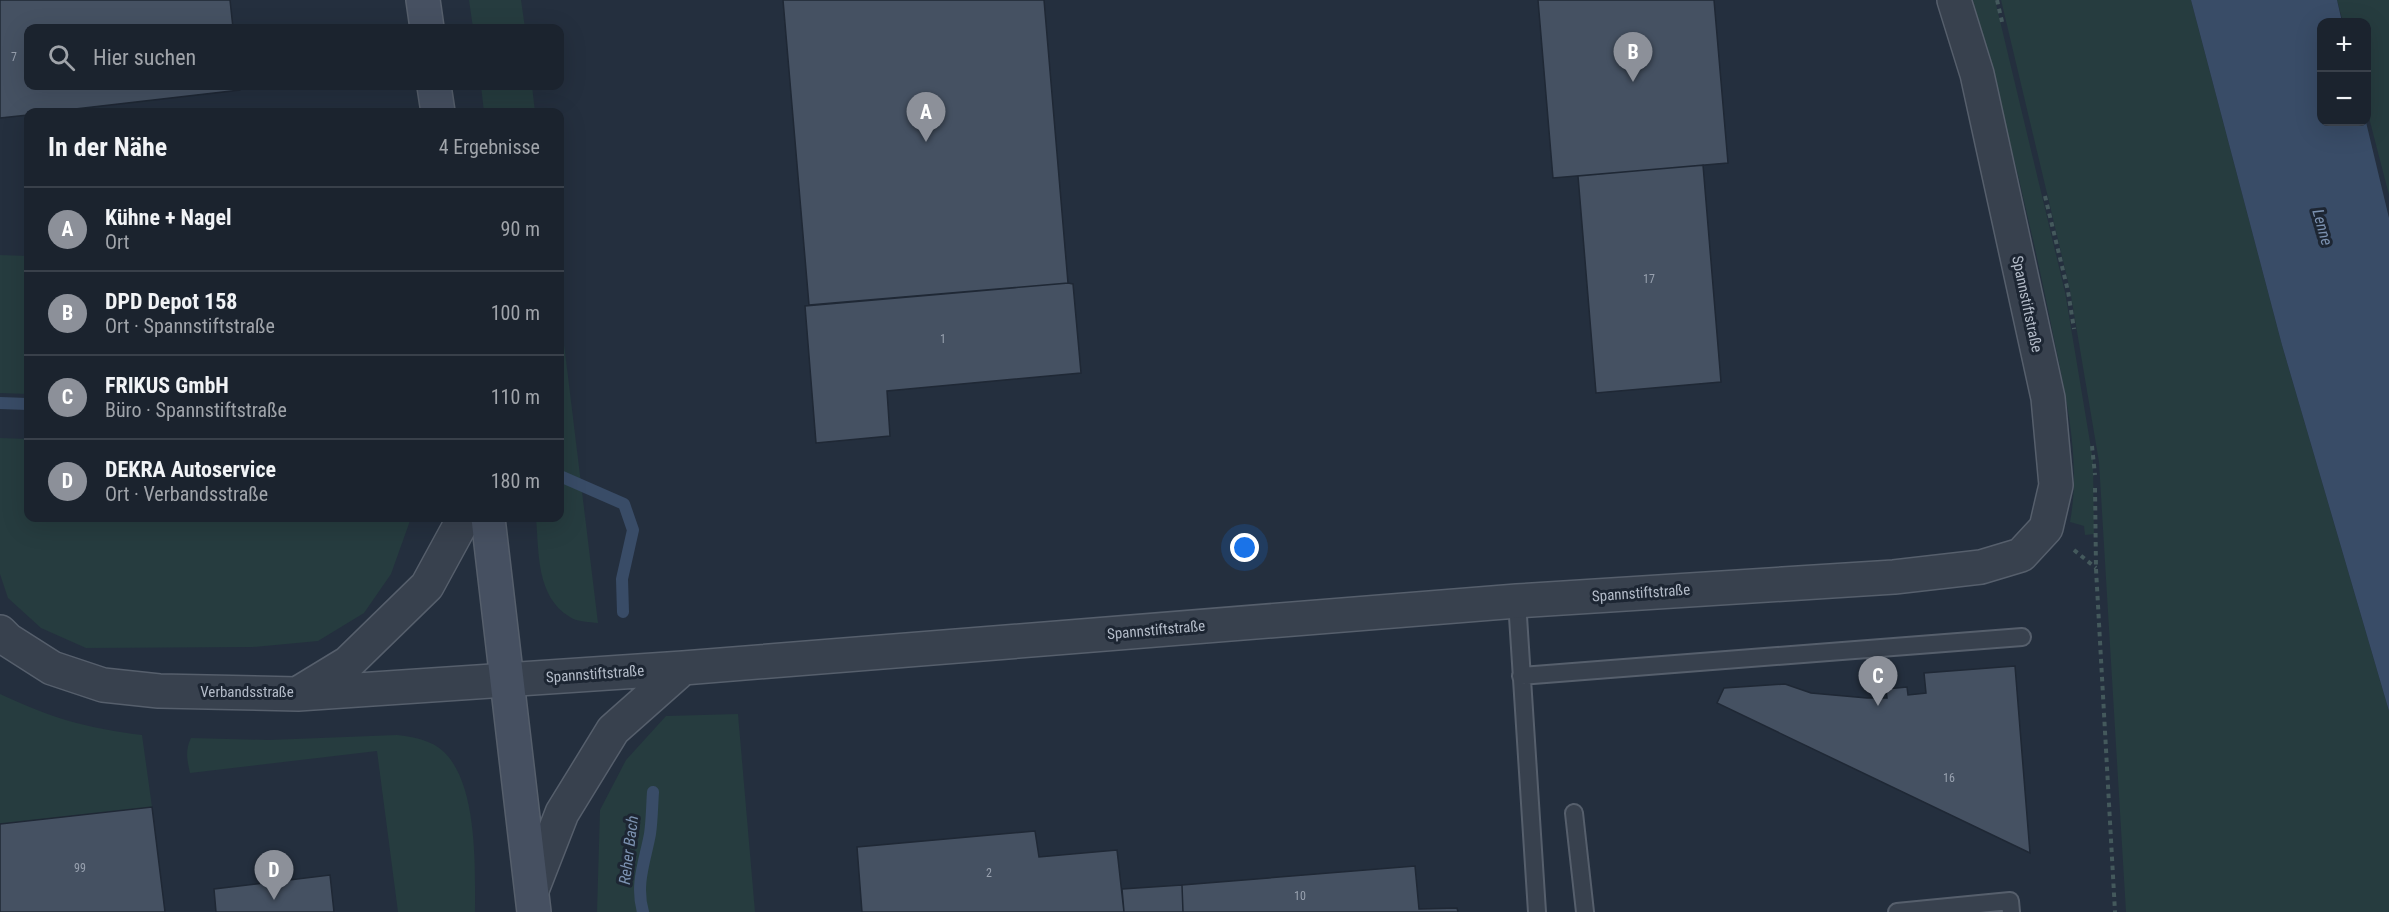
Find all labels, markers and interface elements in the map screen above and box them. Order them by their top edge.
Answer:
map controls [2317,18,2371,126]
button: + [2317,18,2371,72]
search box [24,24,564,90]
pin: B [1614,32,1652,82]
icon: search [45,41,78,74]
text: Hier suchen [93,45,196,70]
house number: 7 [11,50,17,64]
button: − [2317,72,2371,126]
pin: A [906,92,946,142]
text: In der Nähe [48,132,167,162]
text: 4 Ergebnisse [439,135,540,159]
text: Kühne + Nagel [105,205,232,230]
water label: Lenne [2308,207,2337,248]
text: A [62,217,73,241]
text: 90 m [501,217,540,241]
text: Ort [105,230,130,254]
street label: Spannstiftstraße [2008,254,2046,354]
house number: 17 [1643,272,1655,286]
text: DPD Depot 158 [105,289,237,314]
text: B [62,301,73,325]
text: 100 m [491,301,540,325]
text: Ort · Spannstiftstraße [105,314,275,338]
house number: 1 [940,332,946,346]
text: FRIKUS GmbH [105,373,229,398]
text: C [62,385,73,409]
text: 110 m [491,385,540,409]
text: Büro · Spannstiftstraße [105,398,287,422]
text: DEKRA Autoservice [105,457,276,482]
text: D [62,469,73,493]
text: 180 m [491,469,540,493]
text: Ort · Verbandsstraße [105,482,268,506]
your location [1230,533,1259,562]
street label: Spannstiftstraße [1591,581,1691,605]
street label: Spannstiftstraße [1106,617,1206,643]
pin: C [1858,656,1898,706]
street label: Spannstiftstraße [545,662,645,686]
street label: Verbandsstraße [200,683,294,701]
house number: 16 [1943,771,1955,785]
water label: Reher Bach [615,815,642,886]
pin: D [254,850,294,900]
house number: 99 [74,861,86,875]
house number: 2 [986,866,992,880]
house number: 10 [1294,889,1306,903]

